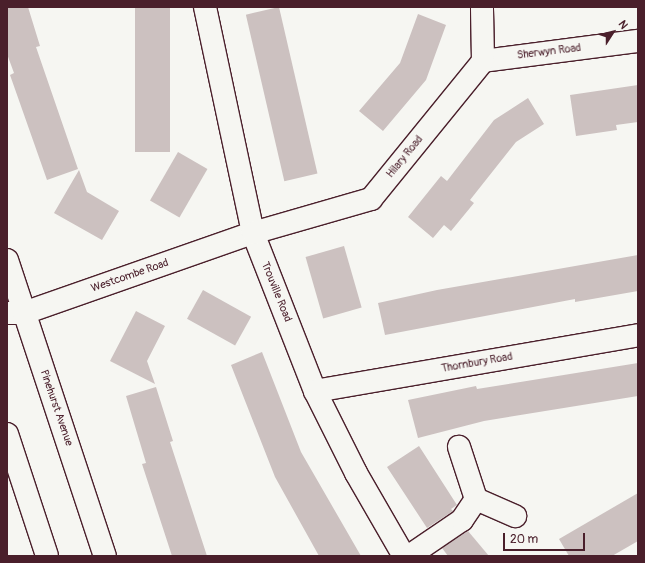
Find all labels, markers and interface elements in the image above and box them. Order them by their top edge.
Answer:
north arrow [593,12,633,52]
text: N [616,18,631,31]
street label: Sherwyn Road [516,42,582,62]
street label: Hilary Road [384,133,426,181]
street label: Westcombe Road [90,257,170,295]
street label: Trouville Road [258,260,294,324]
street label: Thornbury Road [440,350,514,376]
street label: Pinehurst Avenue [37,368,75,448]
scale bar [505,525,587,551]
text: 20 m [510,532,538,547]

